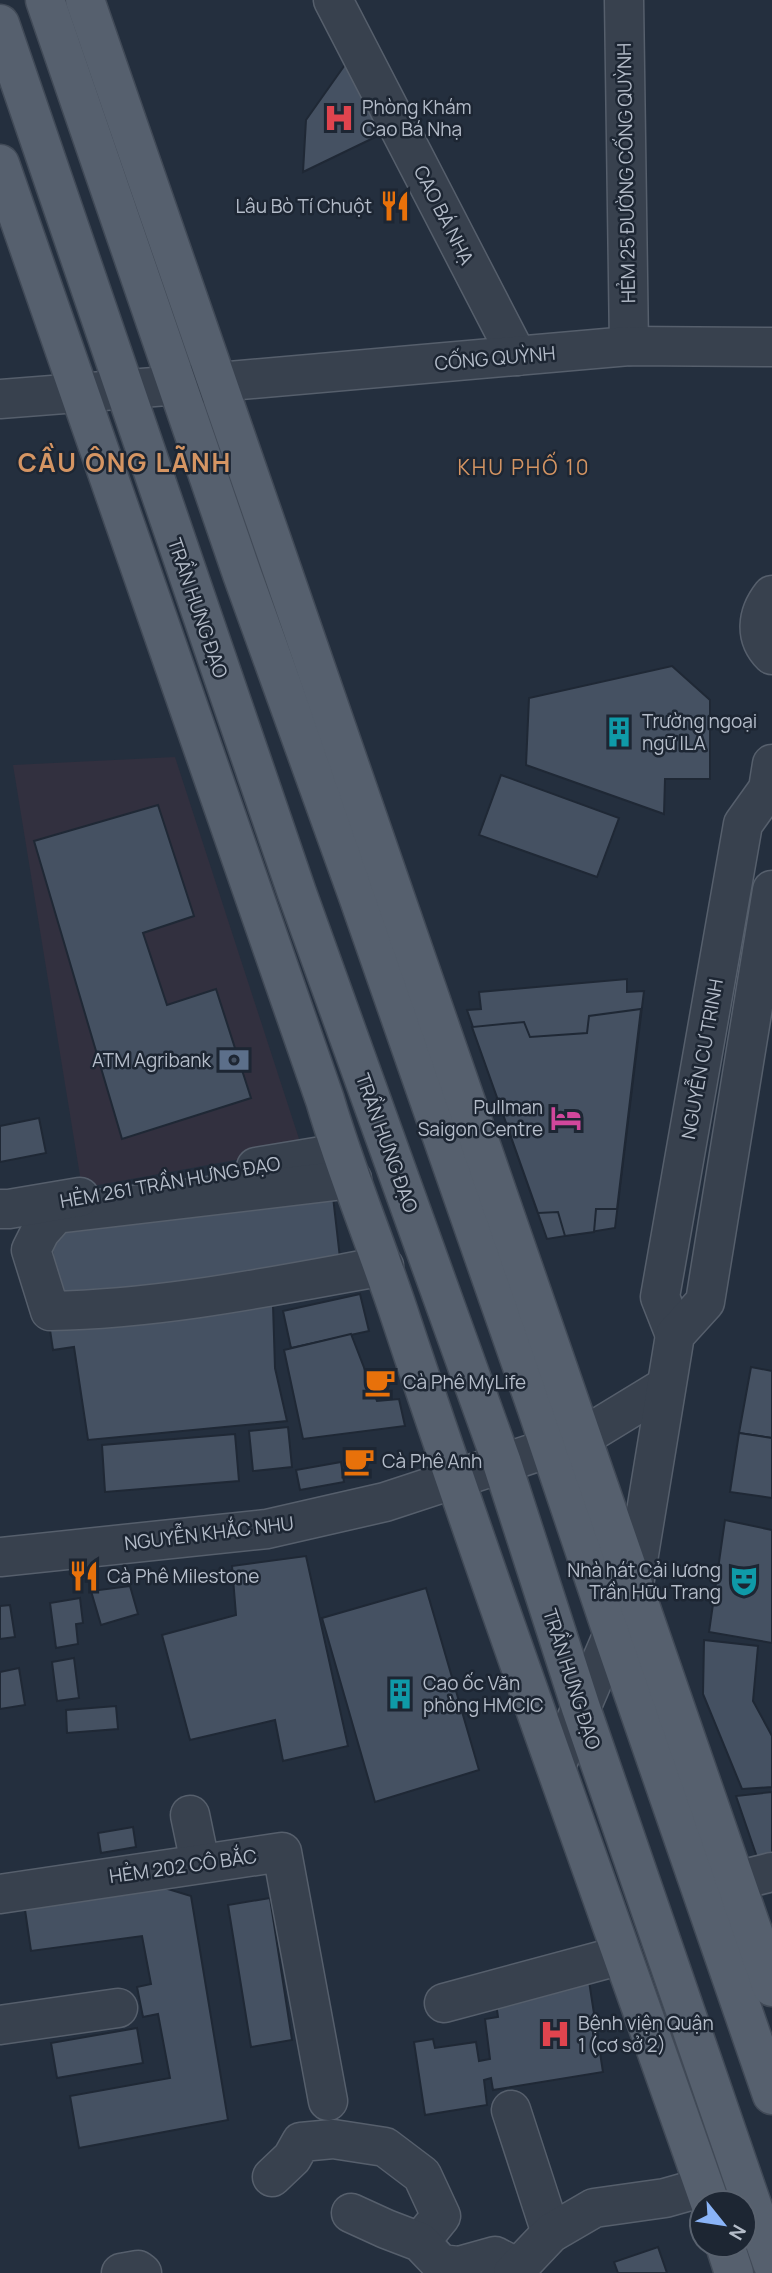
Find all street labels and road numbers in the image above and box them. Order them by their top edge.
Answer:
street label: HẺM 25 ĐƯỜNG CỐNG QUỲNH [609,43,641,303]
street label: CAO BÁ NHẠ [408,161,480,269]
street label: CỐNG QUỲNH [433,338,557,376]
street label: TRẦN HƯNG ĐẠO [162,534,236,682]
street label: NGUYỄN CƯ TRINH [674,977,729,1141]
street label: TRẦN HƯNG ĐẠO [350,1069,426,1216]
street label: HẺM 261 TRẦN HƯNG ĐẠO [57,1148,283,1214]
street label: NGUYỄN KHẮC NHU [122,1508,295,1556]
street label: TRẦN HƯNG ĐẠO [537,1605,609,1753]
street label: HẺM 202 CÔ BẮC [107,1841,258,1889]

